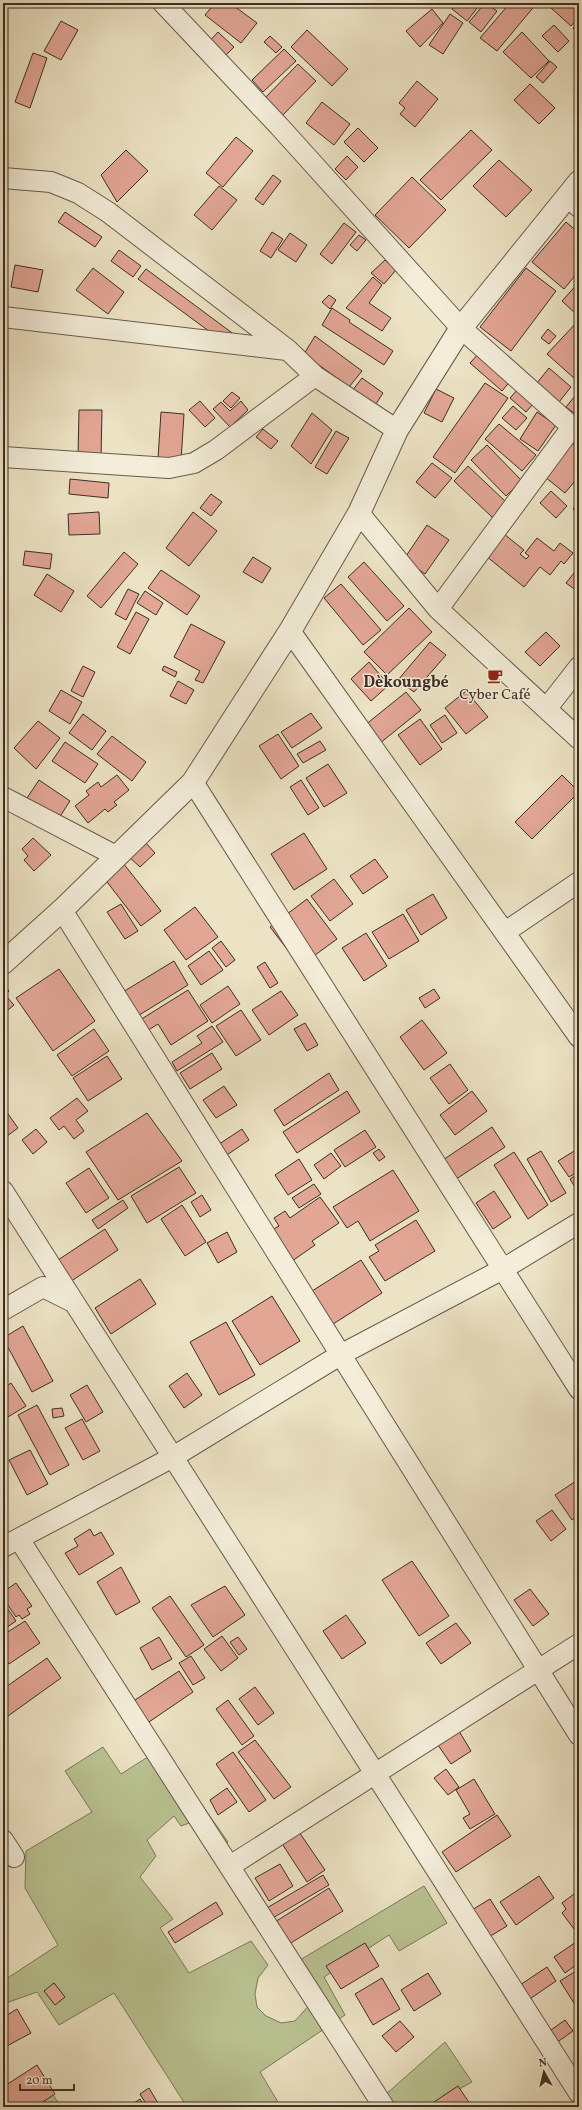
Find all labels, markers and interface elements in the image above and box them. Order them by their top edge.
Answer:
cafe icon: Cyber Café [486,667,504,685]
district label: Dèkoungbé [363,672,449,694]
place label: Cyber Café [459,685,531,706]
north arrow [524,2052,564,2092]
text: N [538,2056,548,2072]
scale bar [20,2066,74,2092]
text: 20 m [26,2073,53,2089]

